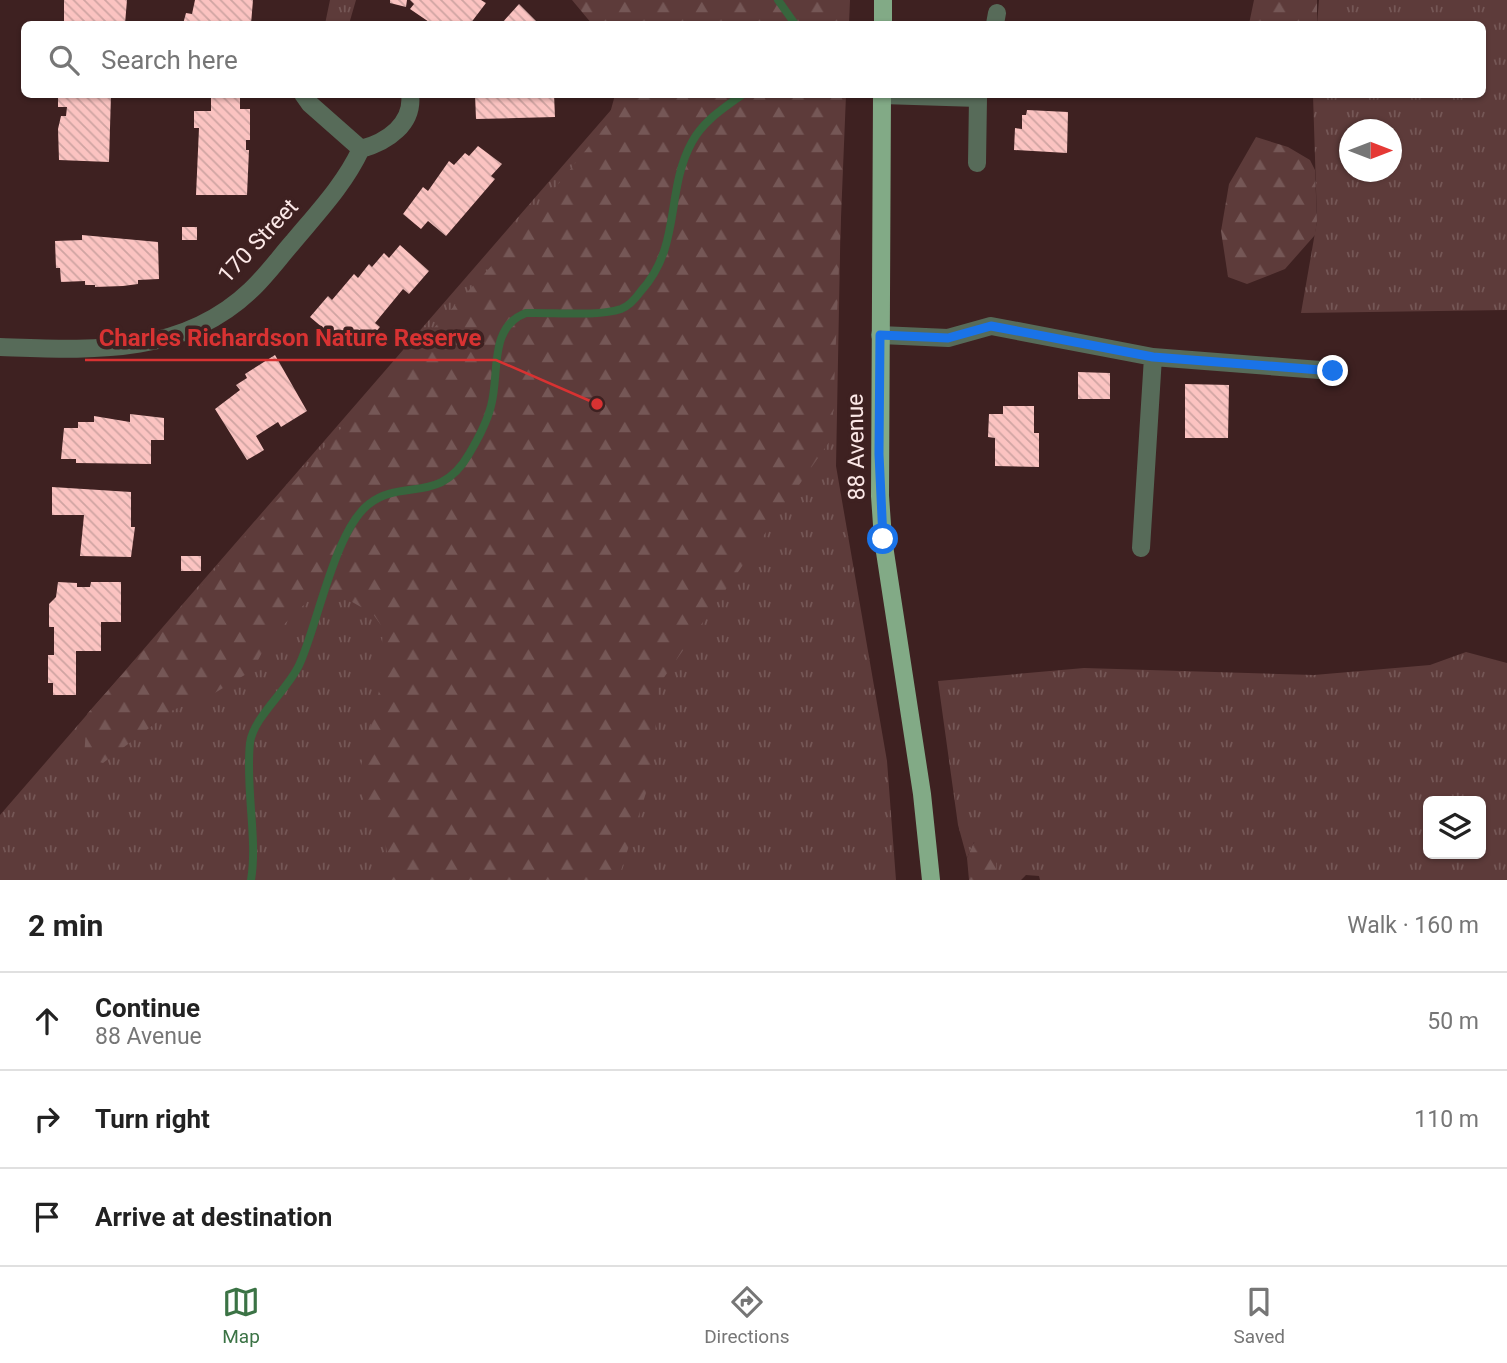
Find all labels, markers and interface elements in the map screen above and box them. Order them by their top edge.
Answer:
search box [21,21,1486,98]
icon: search [45,41,83,79]
text: Search here [101,45,238,75]
north arrow [1339,119,1402,182]
street label: 170 Street [212,193,304,289]
callout: Charles Richardson Nature Reserve [85,315,496,360]
text: Charles Richardson Nature Reserve [99,324,481,352]
route end [1317,355,1348,386]
street label: 88 Avenue [842,393,870,501]
route start [867,523,898,554]
map controls [1423,796,1486,859]
button: layers [1423,796,1486,859]
text: 2 min [28,908,103,943]
text: Walk · 160 m [1347,912,1479,939]
text: Continue [95,993,200,1023]
icon: ahead [28,1002,66,1040]
text: 50 m [1427,1008,1479,1035]
text: 88 Avenue [95,1023,202,1050]
icon: right [28,1100,66,1138]
text: Turn right [95,1104,210,1134]
text: 110 m [1414,1106,1479,1133]
icon: arrive [28,1198,66,1236]
text: Arrive at destination [95,1202,332,1232]
tab: Map [222,1283,260,1348]
tab: Directions [704,1283,789,1348]
tab: Saved [1234,1283,1285,1348]

